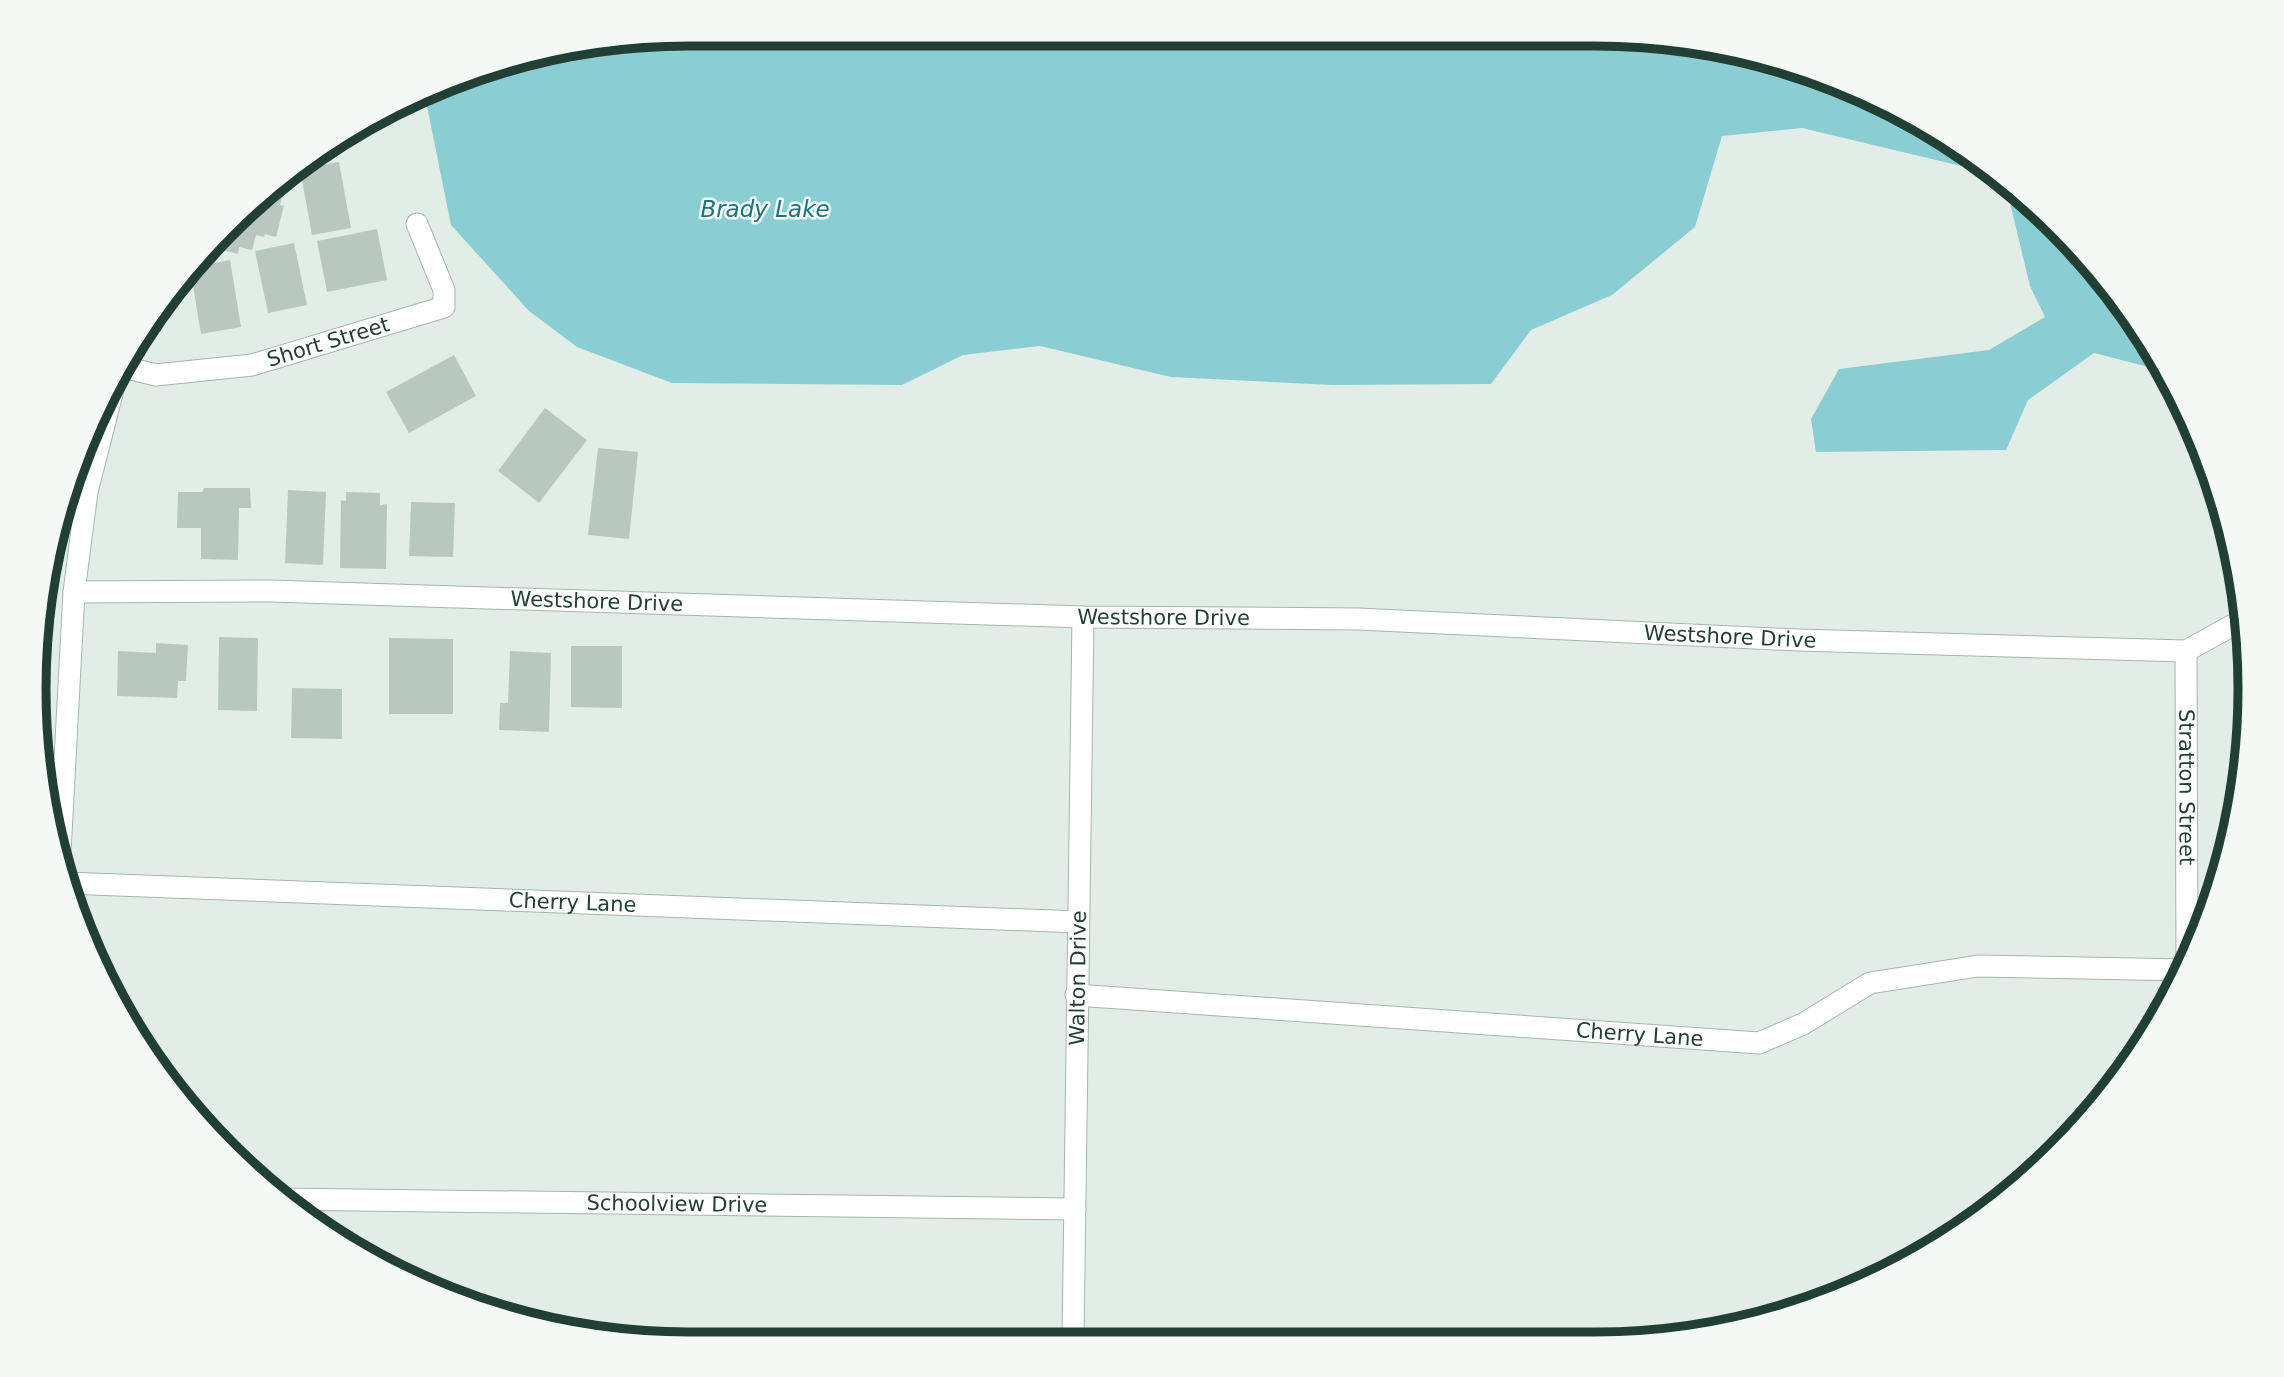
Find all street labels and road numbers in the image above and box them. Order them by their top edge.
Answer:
street label: Short Street [264,312,392,372]
street label: Westshore Drive [510,587,683,616]
street label: Westshore Drive [1077,605,1250,630]
street label: Westshore Drive [1643,621,1817,653]
street label: Stratton Street [2174,709,2199,865]
street label: Cherry Lane [508,888,637,917]
street label: Walton Drive [1065,910,1091,1046]
street label: Cherry Lane [1575,1018,1704,1051]
street label: Schoolview Drive [586,1191,768,1217]

